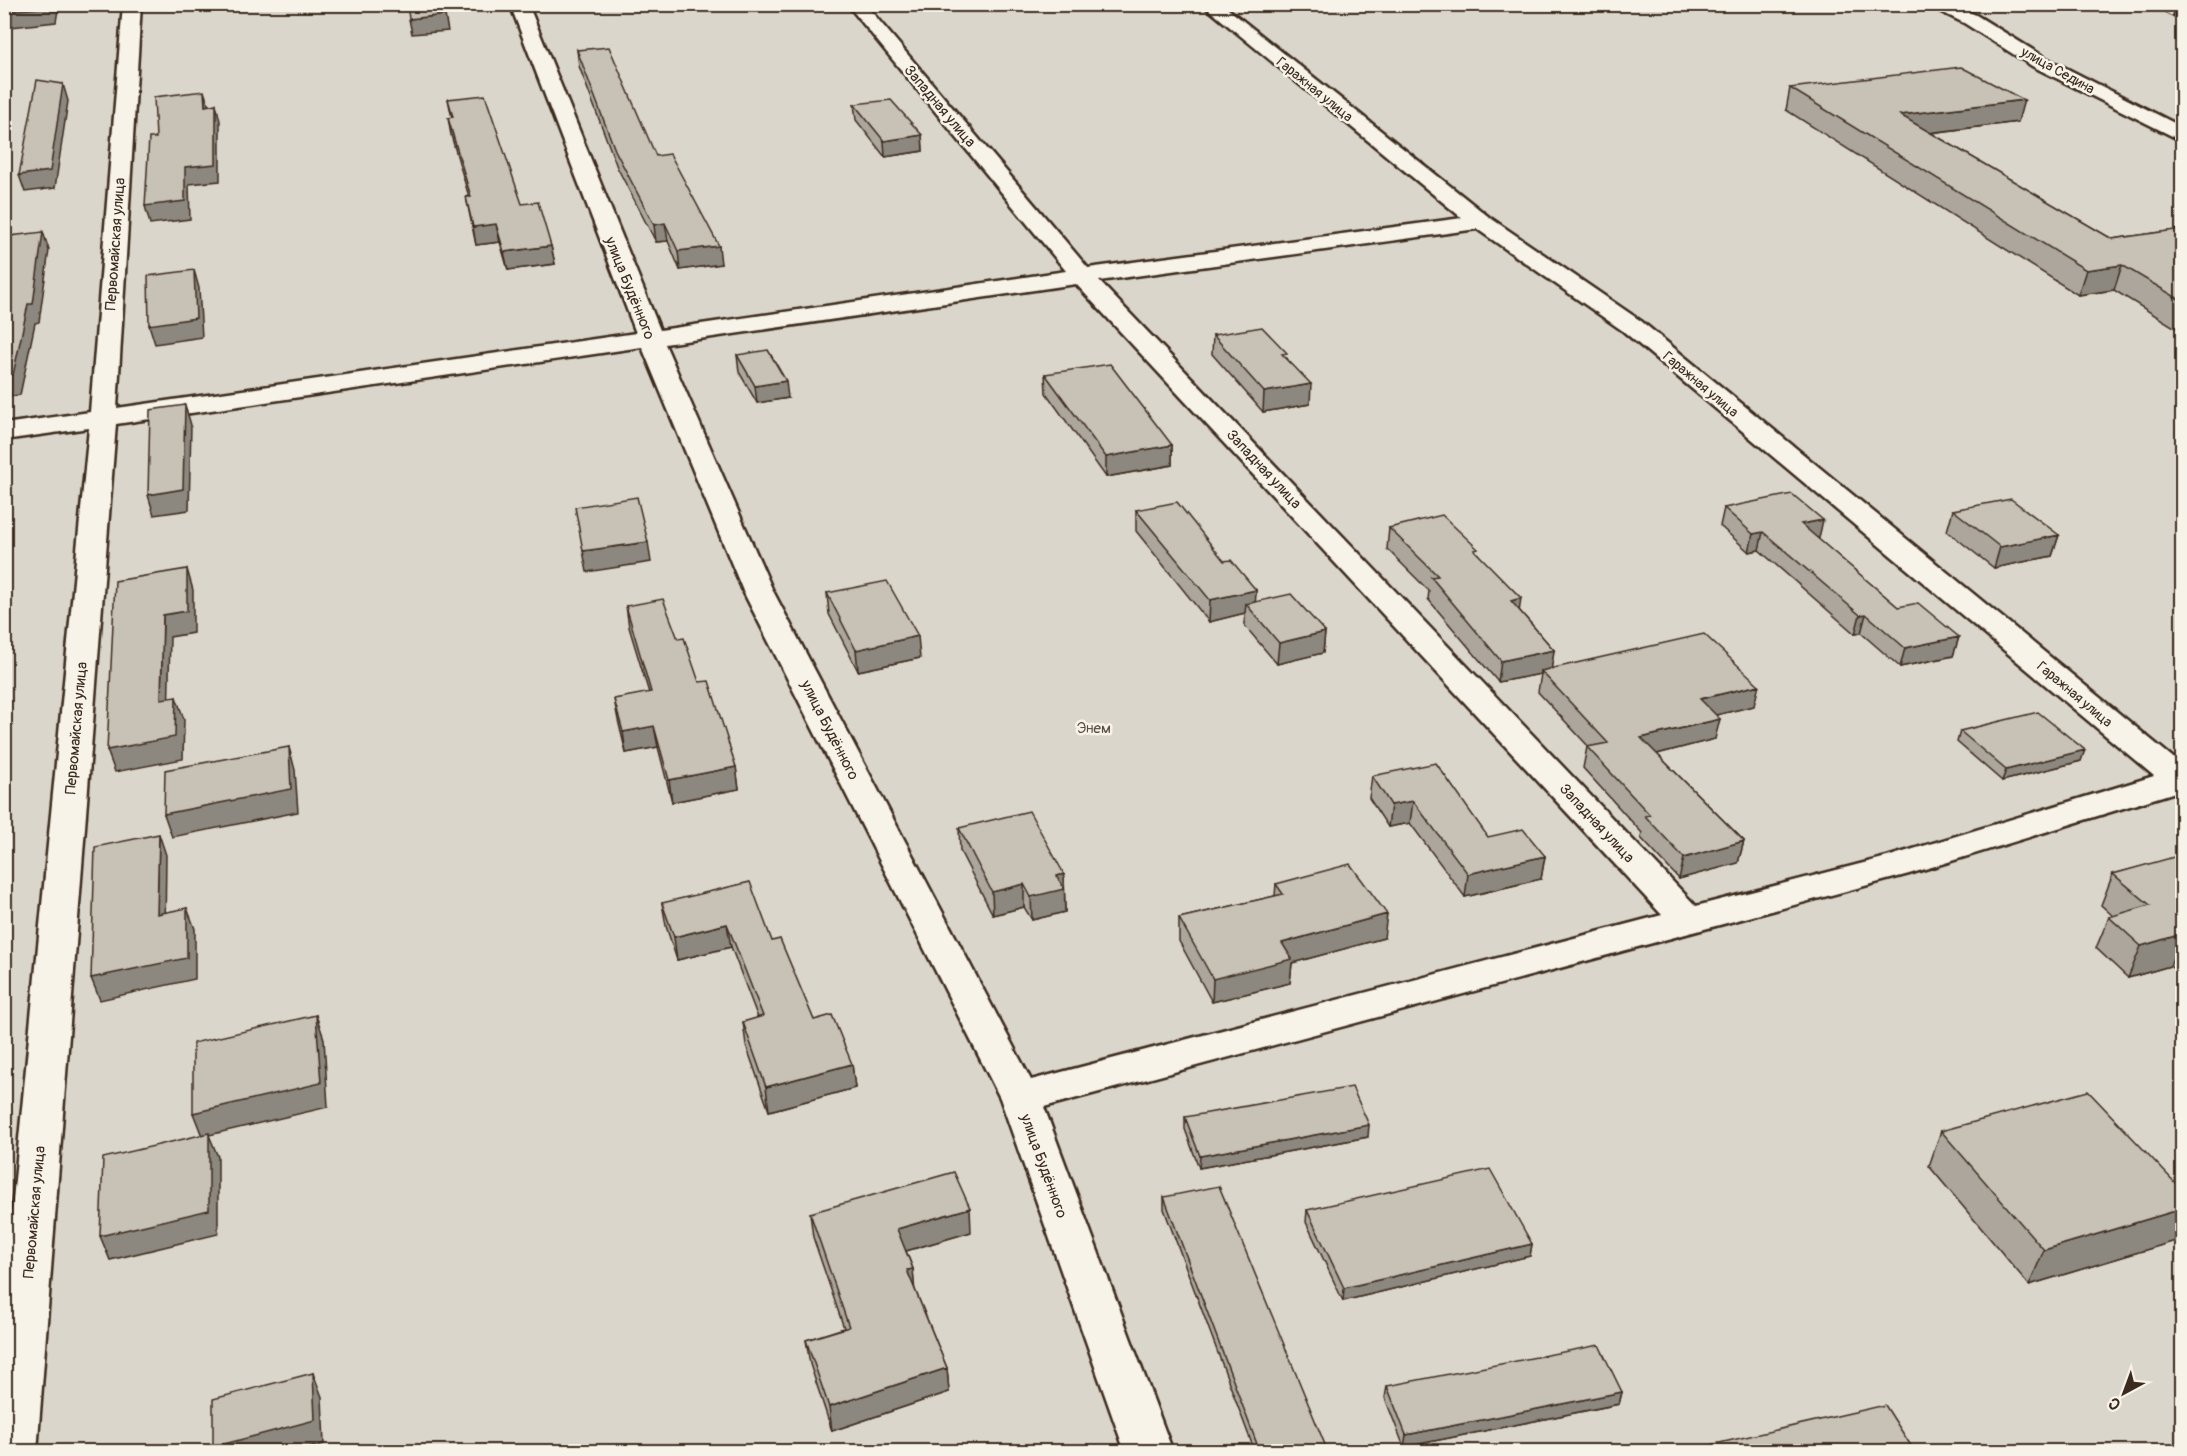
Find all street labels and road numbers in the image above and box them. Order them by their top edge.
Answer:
street label: улица Седина [2017,43,2098,98]
street label: Гаражная улица [1273,53,1356,125]
street label: Западная улица [900,61,980,151]
street label: Первомайская улица [101,177,130,311]
street label: улица Будённого [600,233,659,342]
street label: Гаражная улица [1659,348,1742,421]
street label: Западная улица [1222,426,1305,513]
street label: Гаражная улица [2033,658,2116,731]
street label: Первомайская улица [61,661,92,795]
street label: улица Будённого [796,676,863,783]
street label: Западная улица [1555,780,1638,867]
street label: улица Будённого [1016,1111,1071,1221]
street label: Первомайская улица [19,1145,50,1279]

